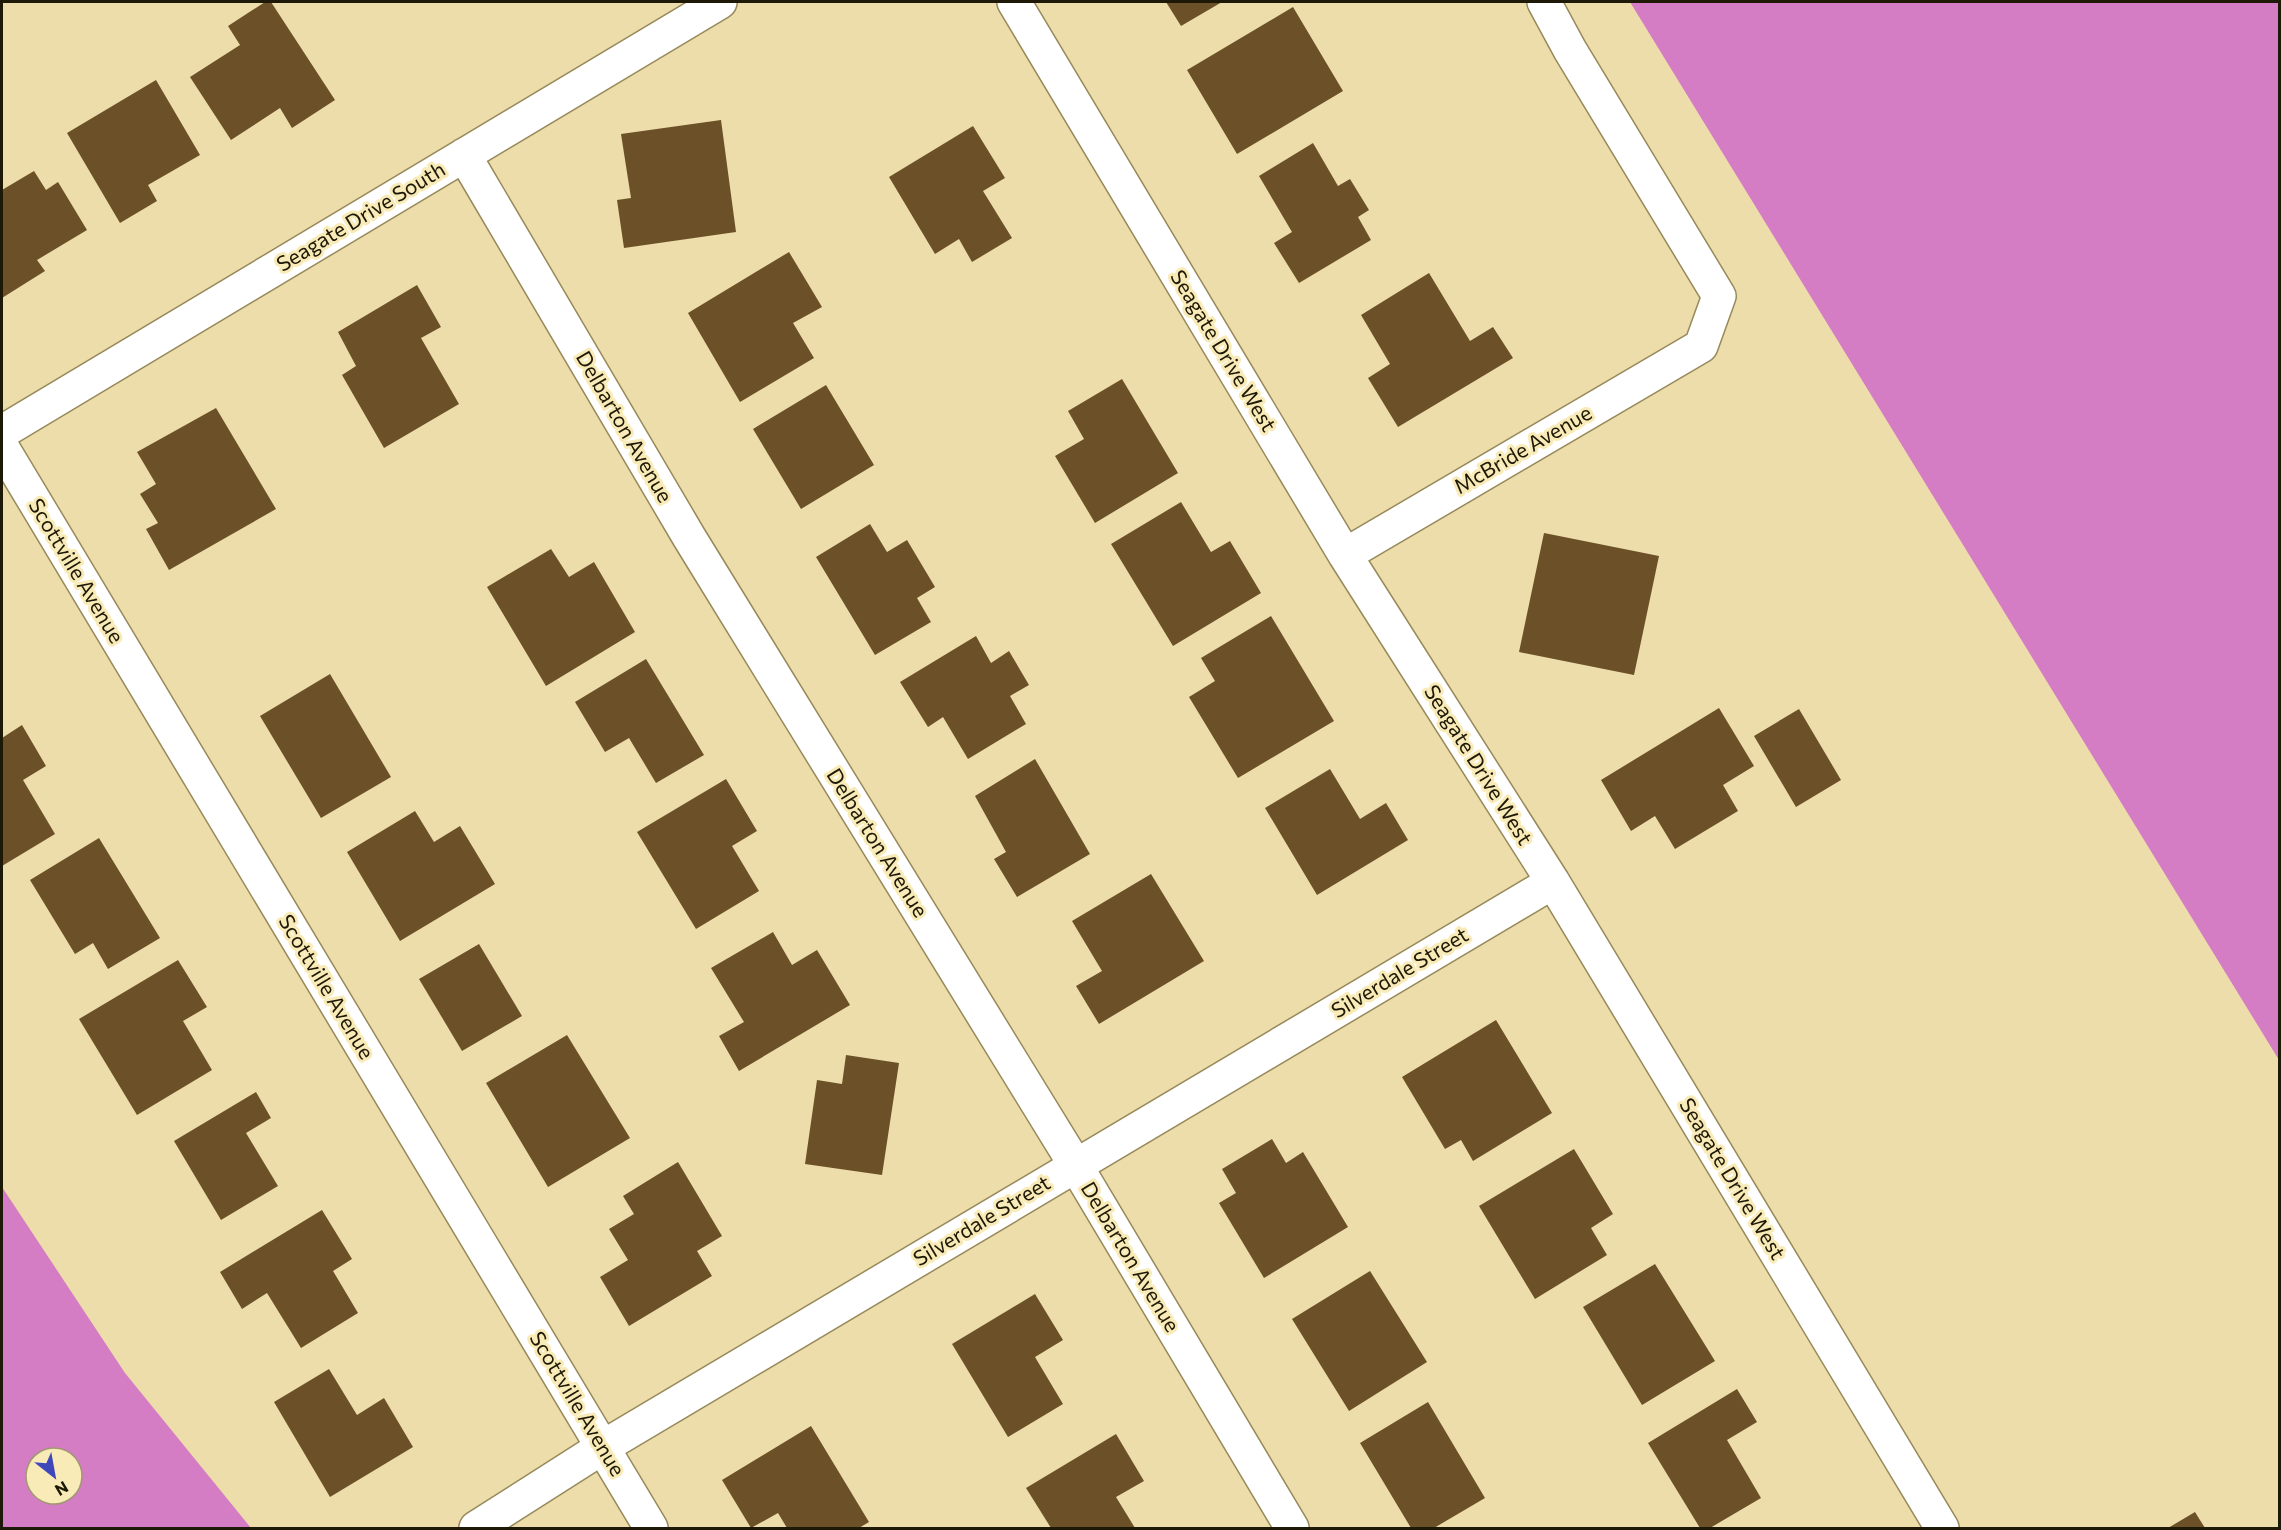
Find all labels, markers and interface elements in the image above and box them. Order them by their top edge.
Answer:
street label: Seagate Drive South [271,156,449,276]
street label: Seagate Drive West [1166,265,1282,436]
street label: Delbarton Avenue [572,346,679,506]
street label: McBride Avenue [1449,399,1596,498]
street label: Scottville Avenue [24,493,130,647]
street label: Seagate Drive West [1420,680,1539,849]
street label: Delbarton Avenue [822,763,934,921]
street label: Scottville Avenue [274,909,380,1063]
street label: Silverdale Street [1326,921,1472,1022]
street label: Seagate Drive West [1675,1093,1791,1264]
street label: Silverdale Street [908,1169,1054,1270]
street label: Delbarton Avenue [1077,1177,1186,1336]
street label: Scottville Avenue [525,1326,631,1480]
north arrow [24,1446,84,1506]
text: N [52,1478,72,1501]

